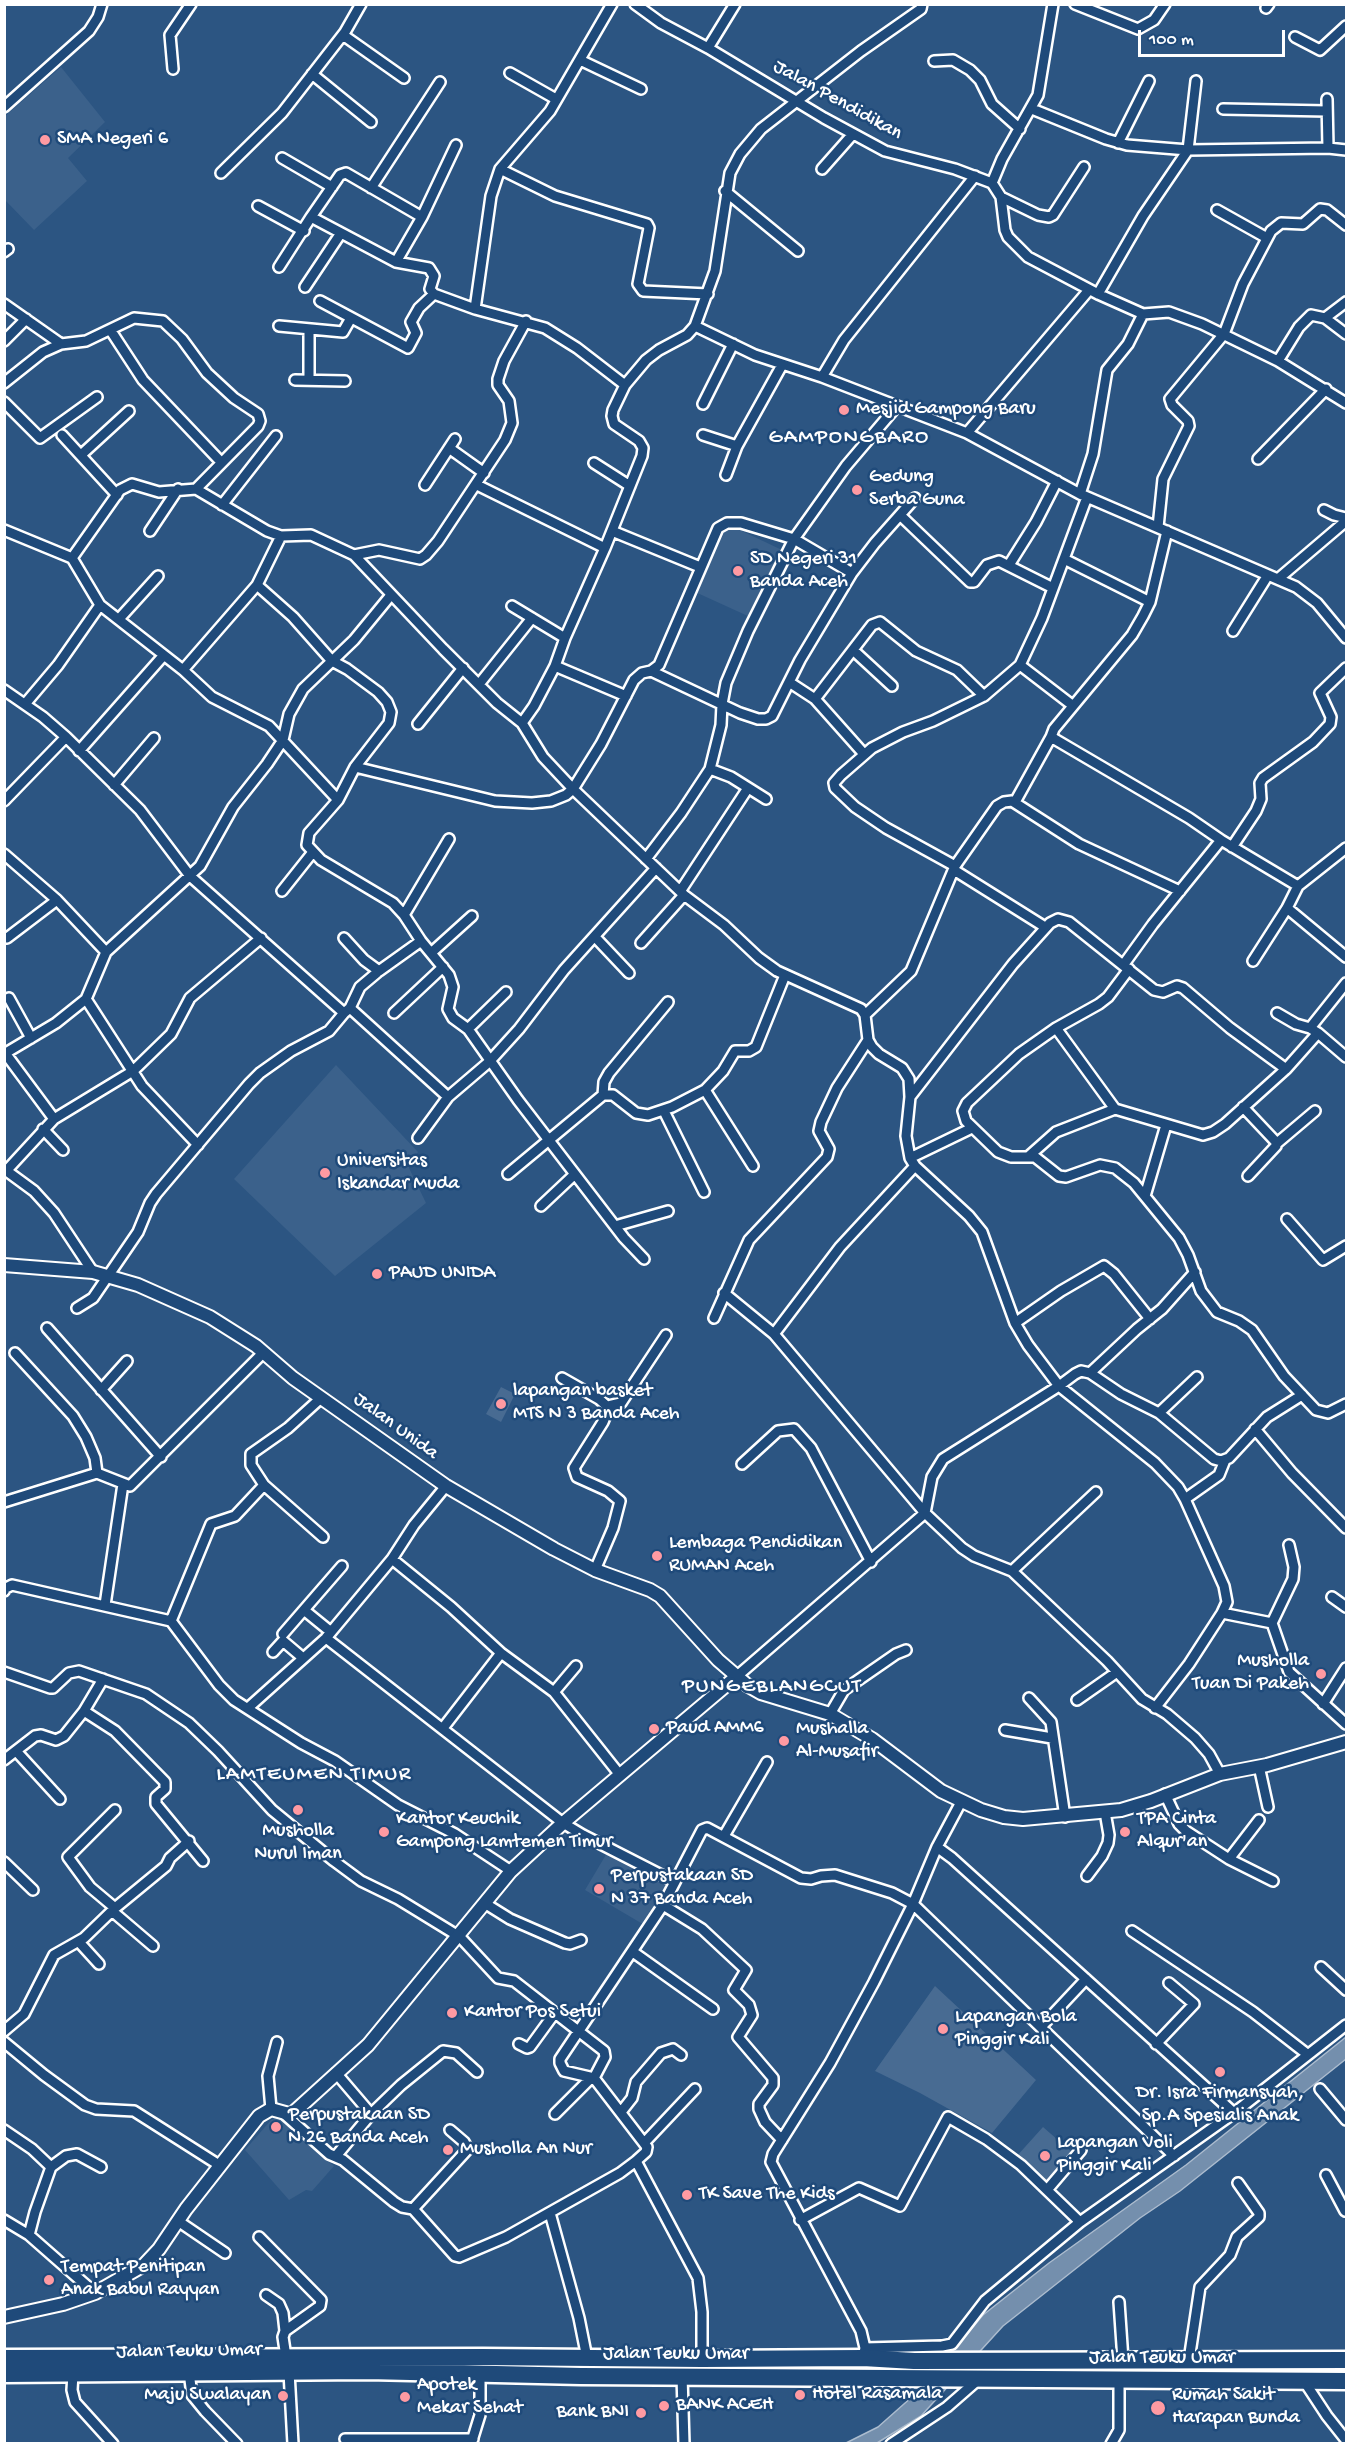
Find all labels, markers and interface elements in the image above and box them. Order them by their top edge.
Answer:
scale bar [1141,18,1288,56]
text: 100 m [1149,30,1194,51]
street label: Jalan Pendidikan [768,56,906,146]
place label: SMA Negeri 6 [57,128,168,152]
marker: SMA Negeri 6 [38,133,52,147]
place label: Mesjid Gampong Baru [856,398,1036,422]
marker: Mesjid Gampong Baru [837,403,851,417]
district label: GAMPONGBARO [768,426,930,452]
place label: Gedung Serba Guna [869,466,965,513]
marker: Gedung Serba Guna [850,483,864,497]
place label: SD Negeri 31 Banda Aceh [750,548,857,595]
marker: SD Negeri 31 Banda Aceh [731,564,745,578]
place label: Universitas Iskandar Muda [337,1150,459,1197]
marker: Universitas Iskandar Muda [318,1166,332,1180]
place label: PAUD UNIDA [389,1262,495,1286]
marker: PAUD UNIDA [370,1267,384,1281]
place label: lapangan basket MTS N 3 Banda Aceh [513,1380,680,1427]
street label: Jalan Unida [348,1388,442,1466]
marker: lapangan basket MTS N 3 Banda Aceh [494,1397,508,1411]
place label: Lembaga Pendidikan RUMAN Aceh [669,1532,842,1579]
marker: Lembaga Pendidikan RUMAN Aceh [650,1549,664,1563]
place label: Musholla Tuan Di Pakeh [1192,1650,1309,1697]
marker: Musholla Tuan Di Pakeh [1314,1667,1328,1681]
district label: PUNGEBLANGCUT [682,1675,862,1701]
place label: Paud AMM6 [666,1717,764,1741]
place label: Mushalla Al-Musafir [796,1718,878,1765]
marker: Paud AMM6 [647,1722,661,1736]
marker: Mushalla Al-Musafir [777,1734,791,1748]
district label: LAMTEUMEN TIMUR [216,1763,412,1789]
marker: Musholla Nurul Iman [291,1803,305,1817]
place label: Kantor Keuchik Gampong Lamtemen Timur [396,1808,612,1855]
place label: TPA Cinta Alqur'an [1137,1808,1216,1855]
place label: Musholla Nurul Iman [254,1820,342,1867]
marker: Kantor Keuchik Gampong Lamtemen Timur [377,1825,391,1839]
marker: TPA Cinta Alqur'an [1118,1825,1132,1839]
place label: Perpustakaan SD N 37 Banda Aceh [611,1865,753,1912]
marker: Perpustakaan SD N 37 Banda Aceh [592,1882,606,1896]
place label: Kantor Pos Setui [464,2001,601,2025]
marker: Kantor Pos Setui [445,2006,459,2020]
place label: Lapangan Bola Pinggir Kali [955,2006,1077,2053]
marker: Lapangan Bola Pinggir Kali [936,2022,950,2036]
marker: Dr. Isra Firmansyah, Sp.A Spesialis Anak [1213,2065,1227,2079]
place label: Dr. Isra Firmansyah, Sp.A Spesialis Anak [1136,2082,1304,2129]
place label: Perpustakaan SD N 26 Banda Aceh [288,2104,430,2151]
marker: Perpustakaan SD N 26 Banda Aceh [269,2120,283,2134]
place label: Lapangan Voli Pinggir Kali [1057,2132,1173,2179]
place label: Musholla An Nur [460,2138,592,2162]
marker: Musholla An Nur [441,2143,455,2157]
marker: Lapangan Voli Pinggir Kali [1038,2149,1052,2163]
place label: TK Save The Kids [699,2183,835,2207]
marker: TK Save The Kids [680,2188,694,2202]
place label: Tempat Penitipan Anak Babul Rayyan [61,2256,219,2303]
marker: Tempat Penitipan Anak Babul Rayyan [42,2273,56,2287]
street label: Jalan Teuku Umar [116,2339,262,2365]
street label: Jalan Teuku Umar [603,2343,749,2367]
street label: Jalan Teuku Umar [1089,2347,1235,2371]
place label: Apotek Mekar Sehat [417,2374,523,2421]
place label: Hotel Rasamala [812,2383,942,2407]
place label: Maju Swalayan [144,2384,271,2408]
place label: Rumah Sakit Harapan Bunda [1172,2384,1300,2431]
marker: Hotel Rasamala [793,2388,807,2402]
marker: Maju Swalayan [276,2389,290,2403]
marker: Apotek Mekar Sehat [398,2390,412,2404]
place label: BANK ACEH [676,2394,773,2418]
marker: BANK ACEH [657,2399,671,2413]
marker: Rumah Sakit Harapan Bunda [1149,2399,1167,2417]
place label: Bank BNI [556,2401,629,2425]
marker: Bank BNI [634,2406,648,2420]

